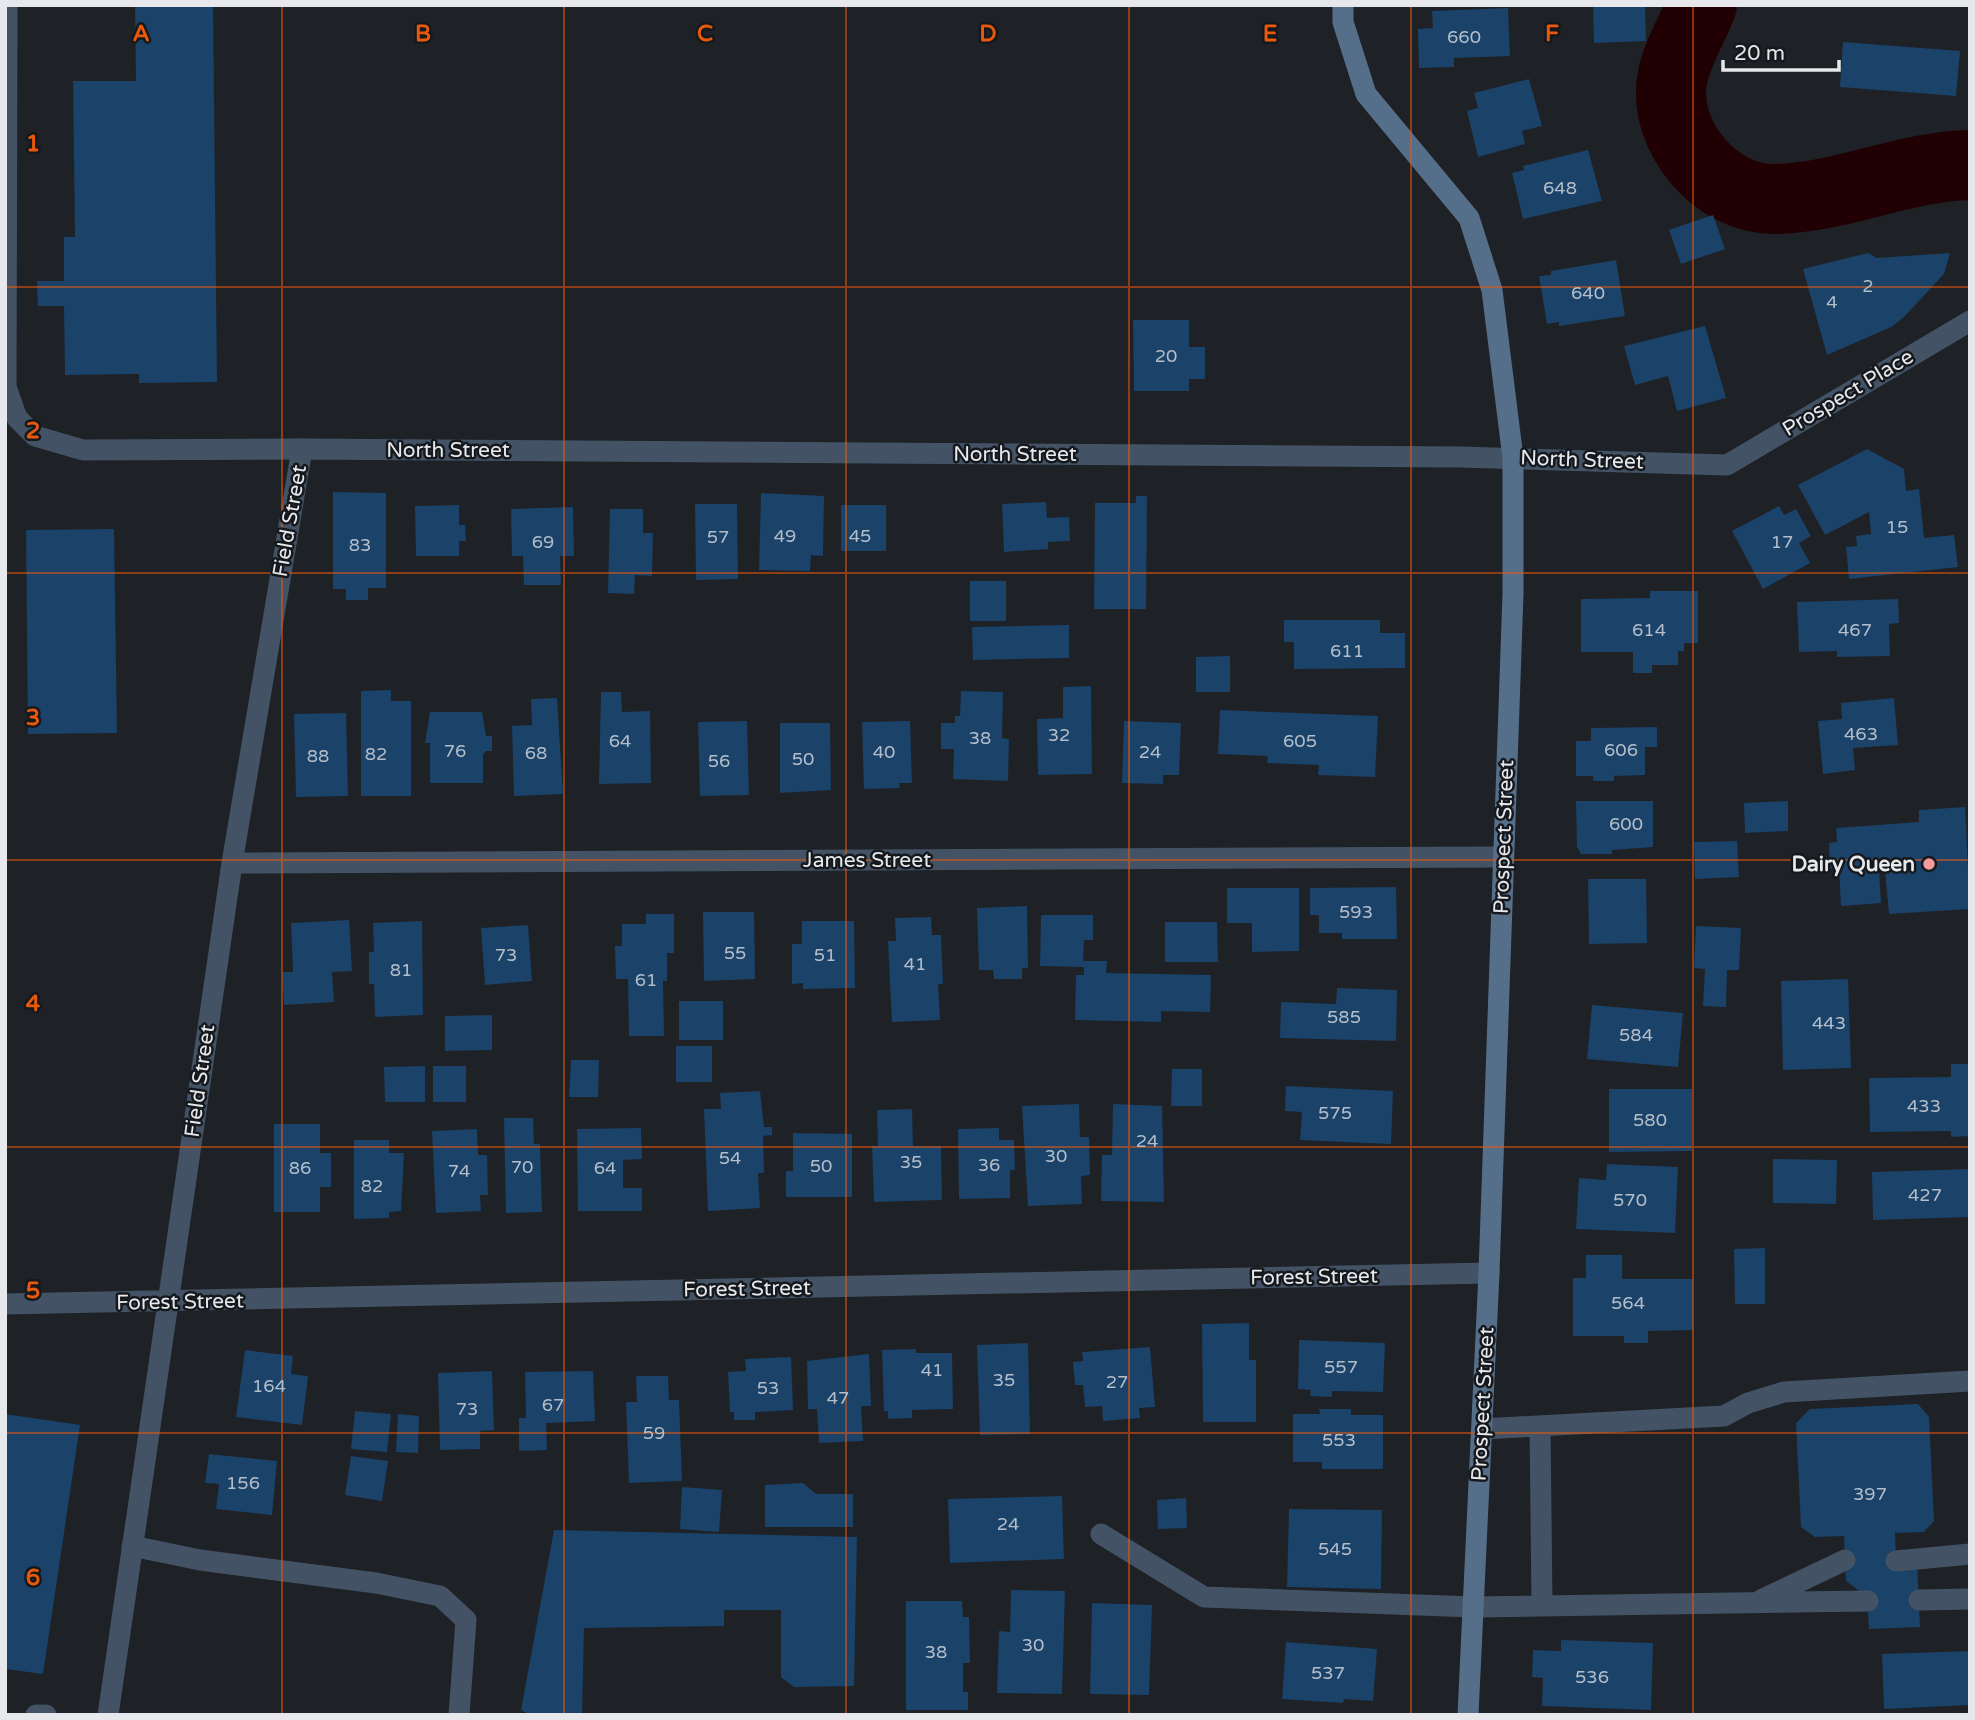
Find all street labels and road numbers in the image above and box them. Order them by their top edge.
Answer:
street label: Prospect Place [1778,344,1918,442]
street label: North Street [386,438,510,463]
street label: North Street [953,442,1077,467]
street label: North Street [1520,445,1644,475]
street label: Field Street [268,463,312,579]
street label: Prospect Street [1489,759,1519,915]
street label: James Street [803,848,931,873]
street label: Field Street [180,1023,220,1139]
street label: Forest Street [1250,1263,1378,1291]
street label: Forest Street [683,1275,811,1303]
street label: Forest Street [116,1288,244,1316]
street label: Prospect Street [1466,1326,1500,1482]

